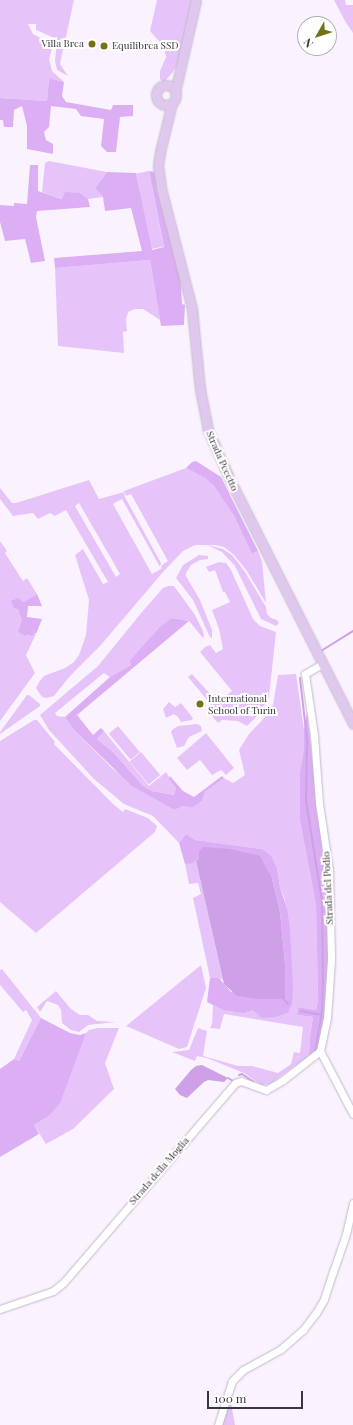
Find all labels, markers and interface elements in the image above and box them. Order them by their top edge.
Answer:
north arrow [297,16,337,56]
text: N [300,35,316,51]
place label: Villa Brea [41,38,84,50]
marker: Villa Brea [87,39,97,49]
place label: Equilibrea SSD [112,40,179,52]
marker: Equilibrea SSD [99,41,109,51]
street label: Strada Pecetto [203,429,241,493]
place label: International School of Turin [208,692,276,716]
marker: International School of Turin [195,699,205,709]
street label: Strada del Podio [320,851,336,925]
street label: Strada della Moglia [126,1135,192,1207]
scale bar [209,1383,305,1409]
text: 100 m [214,1390,246,1406]

